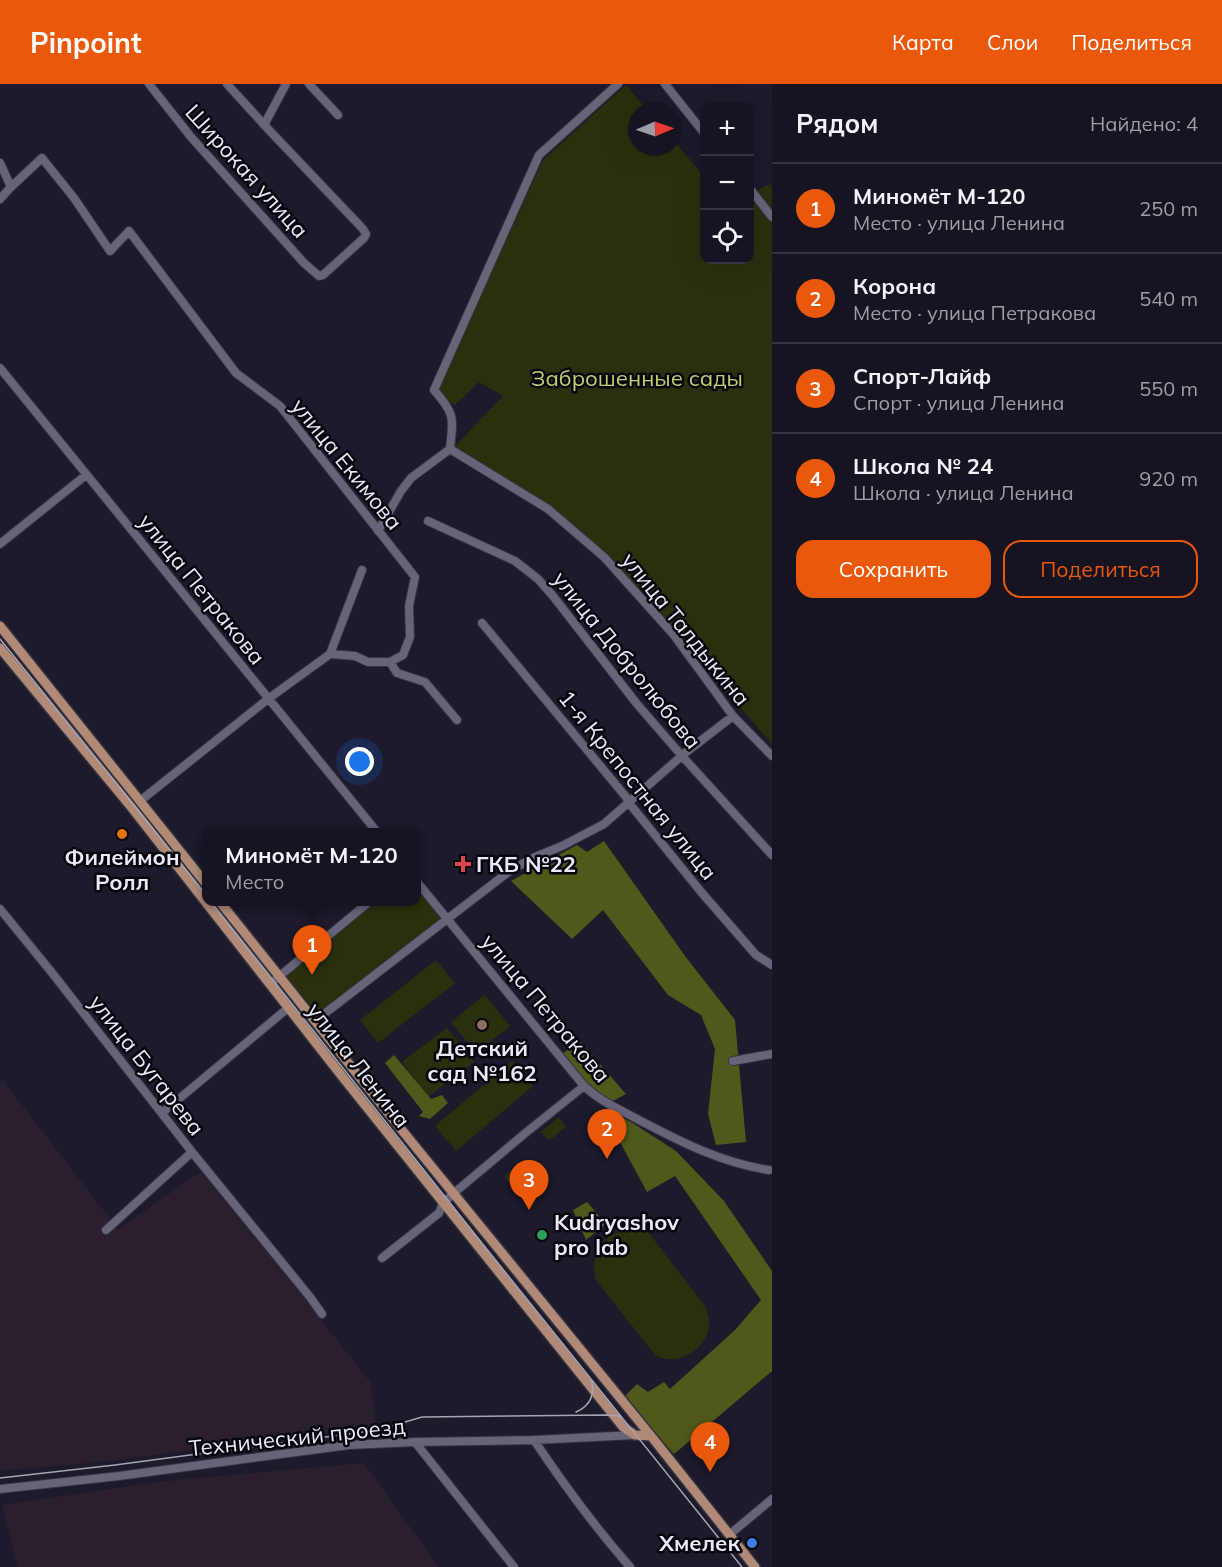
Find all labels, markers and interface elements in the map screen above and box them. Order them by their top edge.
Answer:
text: Pinpoint [30,25,142,60]
text: Карта [892,29,954,55]
text: Слои [987,29,1038,55]
text: Поделиться [1071,29,1192,55]
street label: Широкая улица [180,98,314,244]
north arrow [628,102,682,156]
map controls [700,102,754,264]
button: + [700,102,754,156]
text: Рядом [796,107,879,140]
text: Найдено: 4 [1090,111,1198,136]
button: − [700,156,754,210]
text: Миномёт М-120 [853,182,1025,210]
text: 1 [810,196,822,221]
text: 250 m [1139,196,1198,221]
button: locate [700,210,754,264]
text: Место · улица Ленина [853,210,1065,235]
text: Корона [853,272,936,300]
text: 2 [810,286,822,311]
text: 540 m [1139,286,1198,311]
text: Место · улица Петракова [853,300,1096,325]
text: Спорт-Лайф [853,362,991,390]
park label: Заброшенные сады [531,364,743,392]
text: 3 [810,376,822,401]
text: 550 m [1139,376,1198,401]
text: Спорт · улица Ленина [853,390,1064,415]
street label: улица Екимова [285,393,409,535]
text: Школа № 24 [853,452,993,480]
text: 4 [810,466,822,491]
text: 920 m [1139,466,1198,491]
text: Школа · улица Ленина [853,480,1074,505]
street label: улица Петракова [133,508,271,670]
button: Сохранить [796,540,991,598]
button: Поделиться [1003,540,1198,598]
street label: улица Талдыкина [616,547,756,711]
street label: улица Добролюбова [547,565,707,755]
street label: 1-я Крепостная улица [553,684,723,886]
your location [345,747,374,776]
marker: Филеймон Ролл [115,827,129,841]
popup [202,828,421,906]
text: Миномёт М-120 [225,841,398,869]
place label: Филеймон Ролл [64,843,180,896]
place label: ГКБ №22 [476,850,576,878]
marker: ГКБ №22 [454,855,472,873]
text: Место [225,869,284,894]
pin: 1 [292,926,332,975]
street label: улица Петракова [475,928,617,1088]
street label: улица Бугарева [83,989,211,1141]
street label: улица Ленина [301,997,417,1133]
marker: Детский сад №162 [475,1018,489,1032]
place label: Детский сад №162 [427,1034,537,1087]
pin: 2 [588,1110,626,1159]
pin: 3 [510,1160,548,1210]
place label: Kudryashov pro lab [554,1208,679,1261]
marker: Kudryashov pro lab [535,1228,549,1242]
street label: Технический проезд [187,1412,407,1462]
pin: 4 [690,1422,730,1472]
place label: Хмелек [658,1529,740,1557]
marker: Хмелек [745,1536,759,1550]

